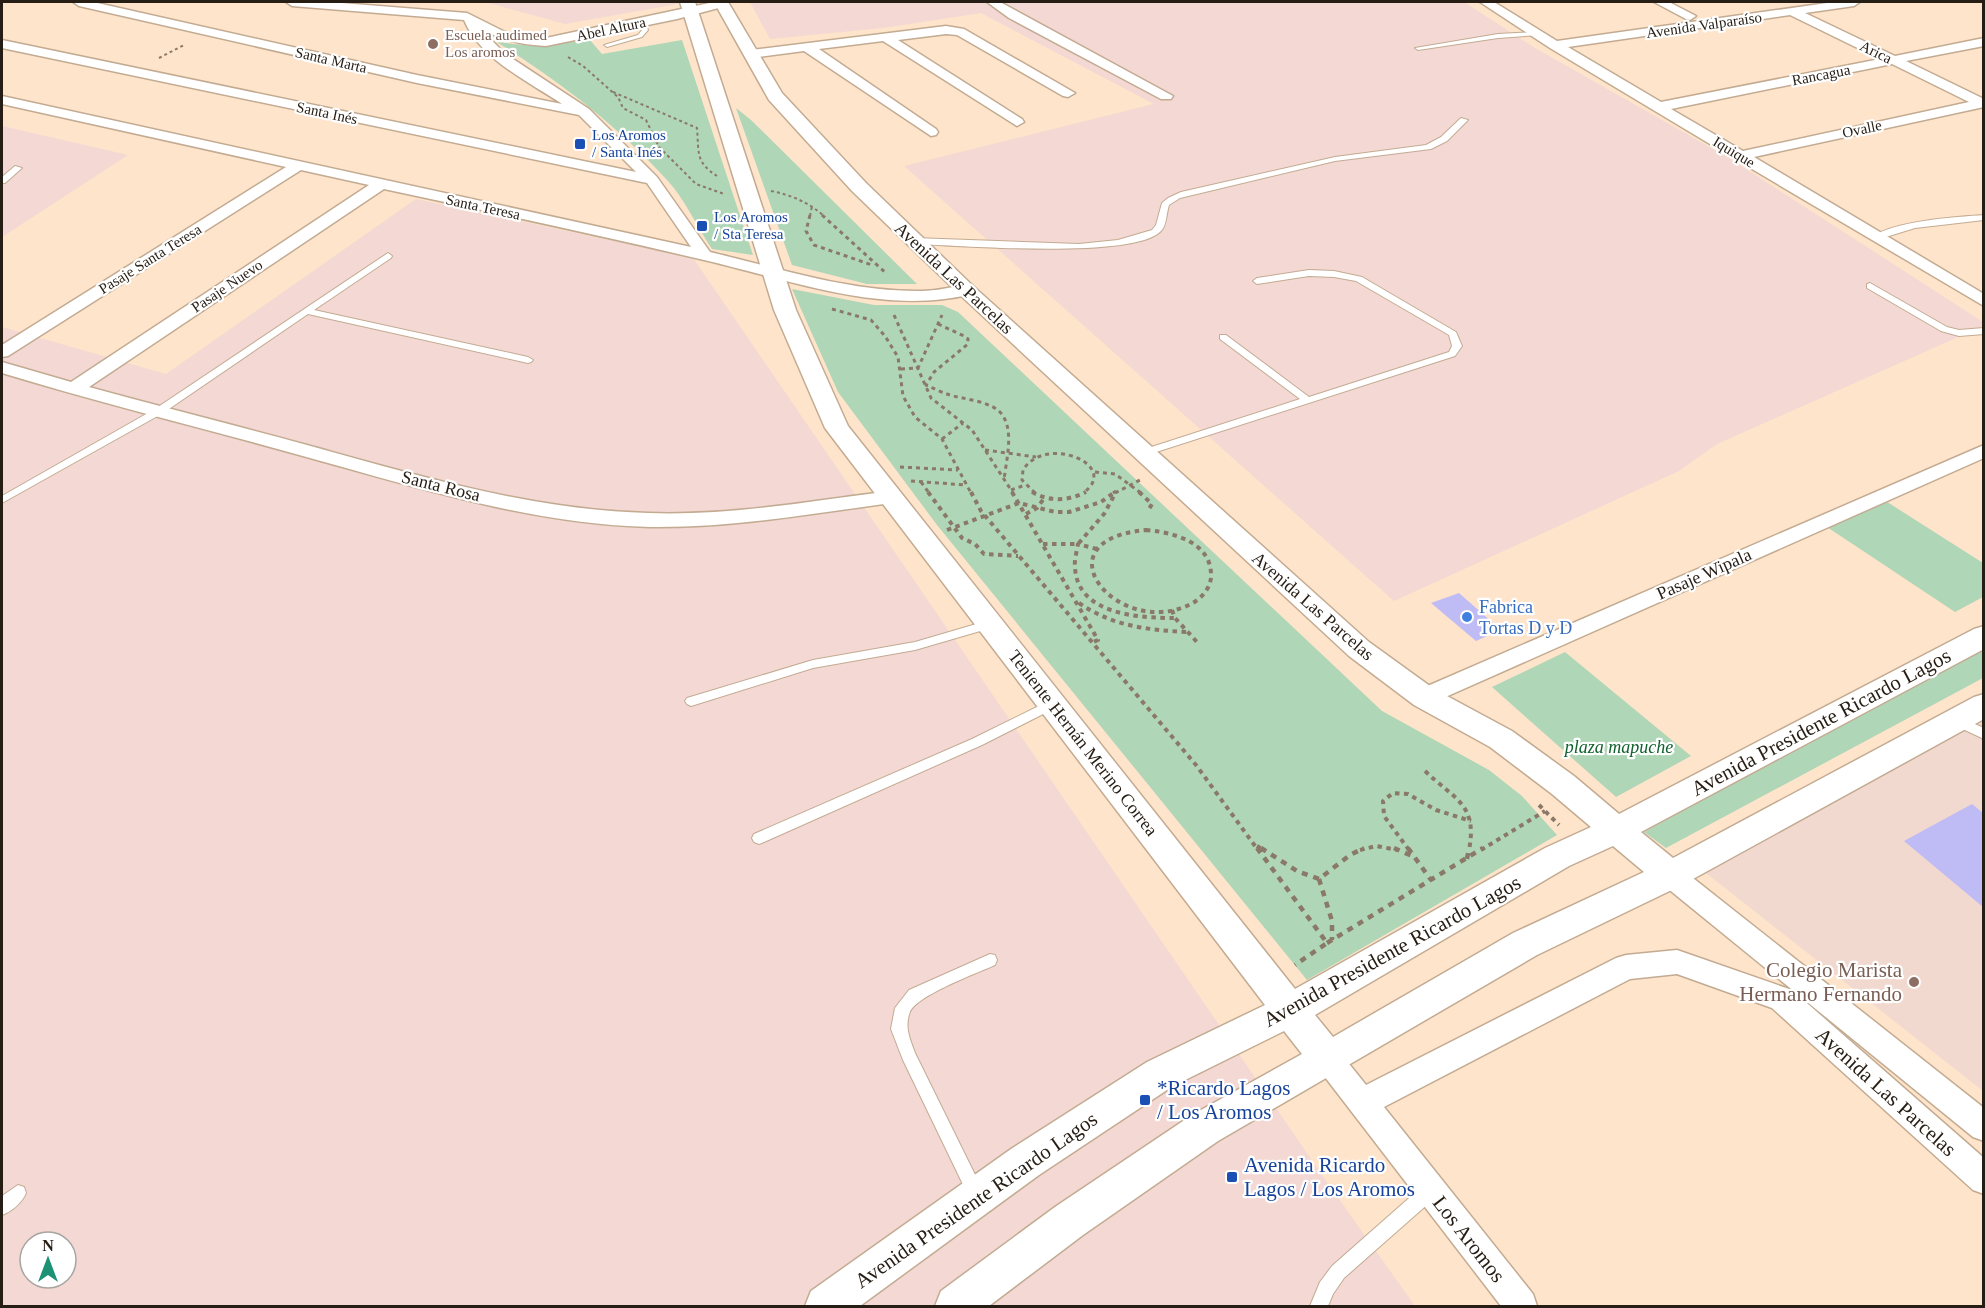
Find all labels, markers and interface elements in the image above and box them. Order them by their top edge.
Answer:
street label: Avenida Valparaíso [1645,9,1763,41]
street label: Abel Altura [575,14,647,44]
place label: Escuela audimed Los aromos [445,27,548,60]
marker: Escuela audimed Los aromos [426,37,440,51]
street label: Arica [1858,38,1895,67]
street label: Santa Marta [294,44,369,76]
street label: Rancagua [1790,61,1852,88]
street label: Santa Inés [295,99,359,127]
street label: Ovalle [1841,117,1884,141]
place label: Los Aromos / Santa Inés [592,127,666,160]
street label: Iquique [1710,133,1758,171]
marker: Los Aromos / Santa Inés [573,137,587,151]
street label: Santa Teresa [444,191,522,223]
place label: Los Aromos / Sta Teresa [714,209,788,242]
street label: Avenida Las Parcelas [891,218,1017,338]
marker: Los Aromos / Sta Teresa [695,219,709,233]
street label: Pasaje Santa Teresa [96,221,204,297]
street label: Pasaje Nuevo [189,256,265,316]
street label: Santa Rosa [400,467,482,505]
street label: Pasaje Wipala [1654,544,1754,604]
street label: Avenida Las Parcelas [1248,548,1378,664]
place label: Fabrica Tortas D y D [1479,597,1572,638]
marker: Fabrica Tortas D y D [1460,610,1474,624]
street label: Avenida Presidente Ricardo Lagos [1687,643,1955,801]
street label: Teniente Hernán Merino Correa [1004,646,1162,840]
park label: plaza mapuche [1563,737,1673,757]
street label: Avenida Presidente Ricardo Lagos [1259,870,1525,1032]
place label: Colegio Marista Hermano Fernando [1739,958,1903,1006]
marker: Colegio Marista Hermano Fernando [1907,975,1921,989]
street label: Avenida Las Parcelas [1811,1023,1961,1161]
place label: *Ricardo Lagos / Los Aromos [1157,1076,1291,1124]
marker: *Ricardo Lagos / Los Aromos [1138,1093,1152,1107]
street label: Avenida Presidente Ricardo Lagos [850,1107,1102,1293]
place label: Avenida Ricardo Lagos / Los Aromos [1244,1153,1415,1201]
marker: Avenida Ricardo Lagos / Los Aromos [1225,1170,1239,1184]
street label: Los Aromos [1428,1191,1510,1287]
north arrow [18,1230,78,1290]
text: N [42,1237,54,1254]

